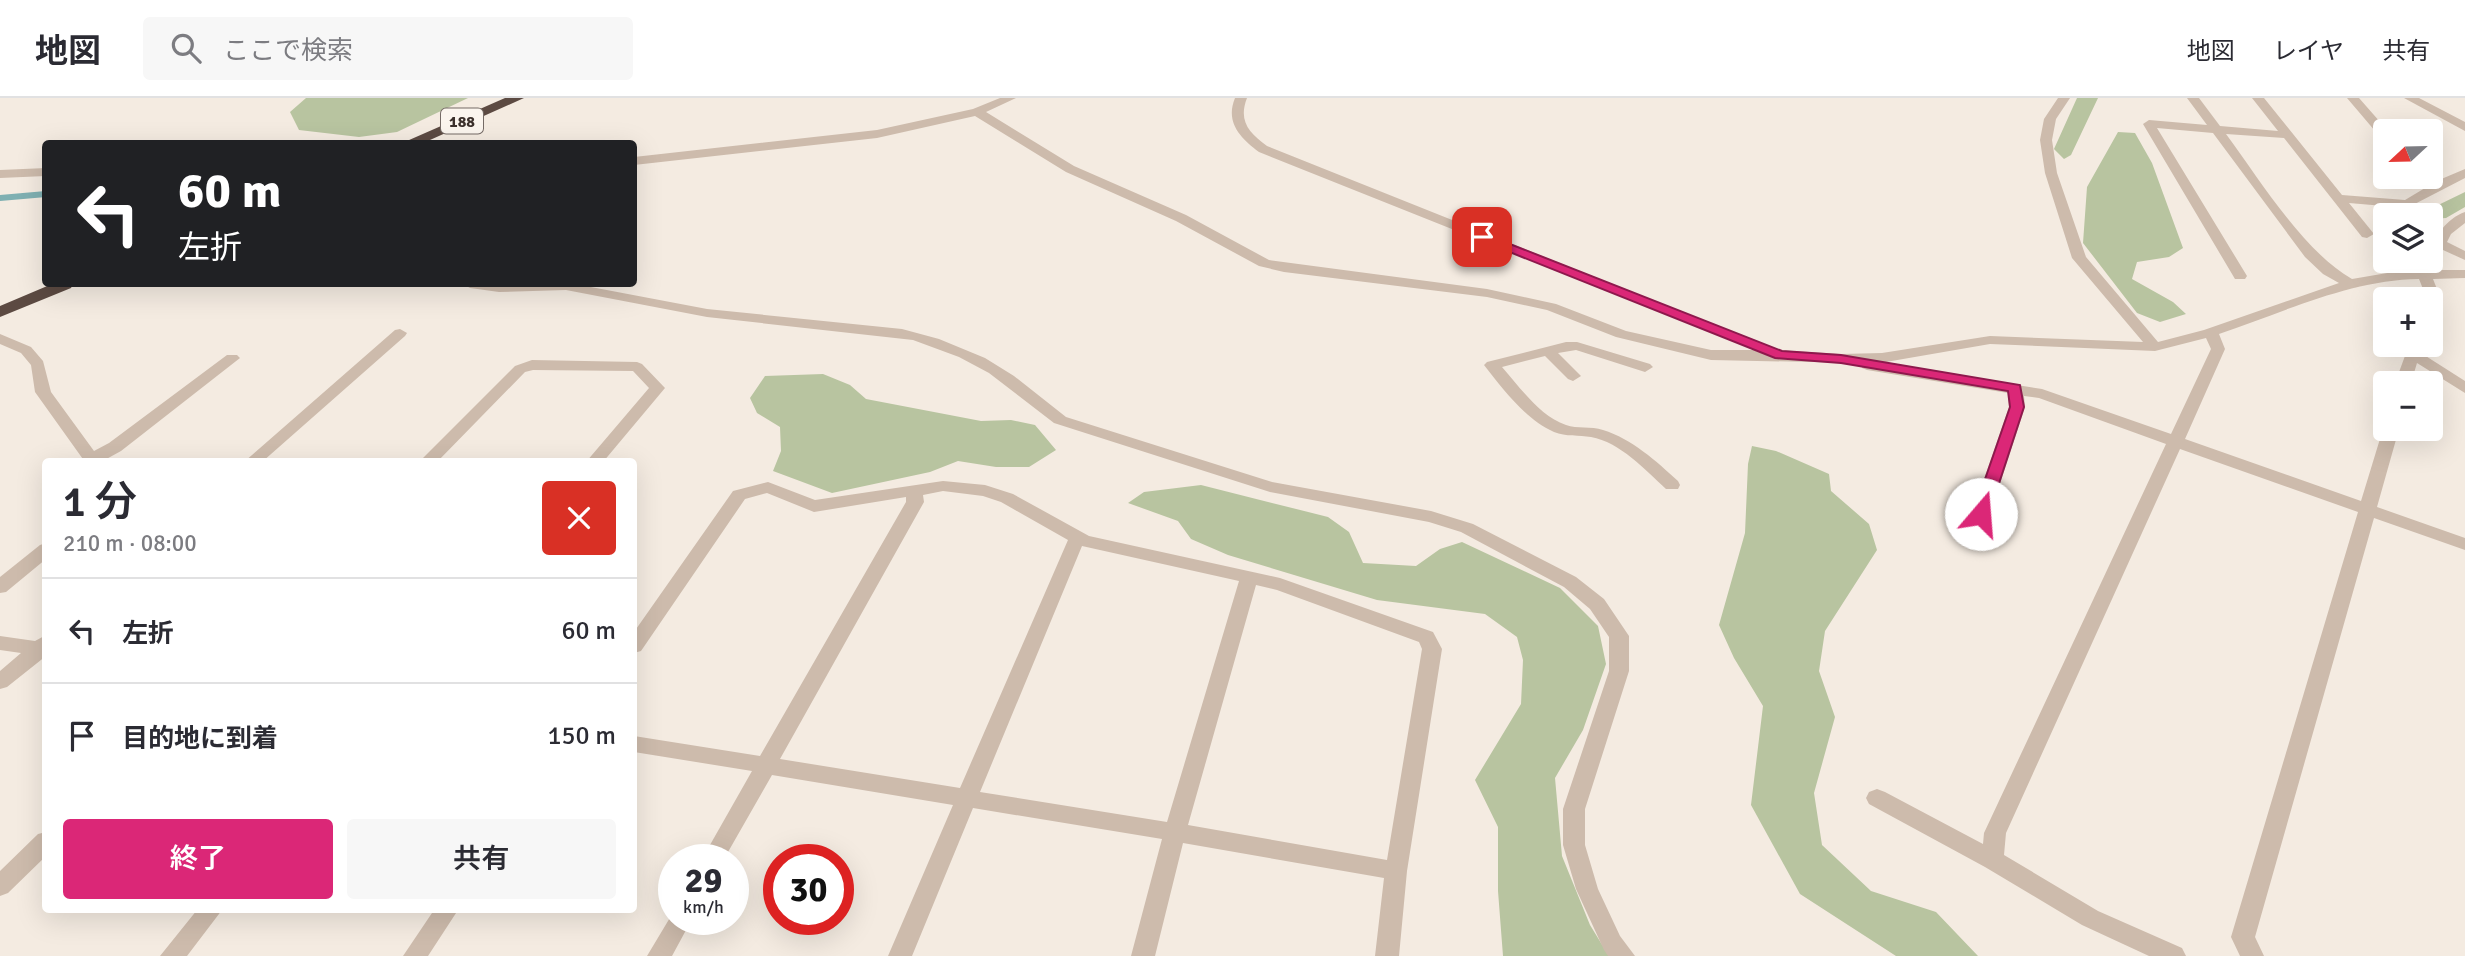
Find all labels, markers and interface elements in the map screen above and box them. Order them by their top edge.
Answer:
search box [143,17,633,80]
icon: search [167,29,205,67]
text: 地図 [35,31,101,72]
text: ここで検索 [223,35,353,67]
text: 地図 [2187,36,2235,66]
text: レイヤ [2273,36,2344,66]
text: 共有 [2382,36,2430,66]
road number: 188 [441,108,483,134]
north arrow [2373,119,2443,189]
map controls [2373,119,2443,441]
text: 60 m [178,161,281,221]
icon: left [63,168,154,259]
button: layers [2373,203,2443,273]
pin [1452,207,1512,267]
icon: arrive [1463,218,1501,256]
text: 左折 [178,228,242,267]
button: + [2373,287,2443,357]
button: − [2373,371,2443,441]
text: 1 分 [63,477,137,528]
position arrow [1944,477,2018,551]
button: close [542,481,616,555]
text: 210 m · 08:00 [63,529,197,558]
icon: left [63,612,101,650]
text: 60 m [561,615,616,647]
text: 左折 [122,618,174,650]
icon: arrive [63,717,101,755]
text: 150 m [547,720,616,752]
text: 目的地に到着 [122,723,278,755]
button: 終了 [63,819,333,899]
button: 共有 [347,819,616,899]
speed limit sign: 30 [763,844,854,935]
text: 29 [685,859,722,902]
text: km/h [683,896,724,918]

